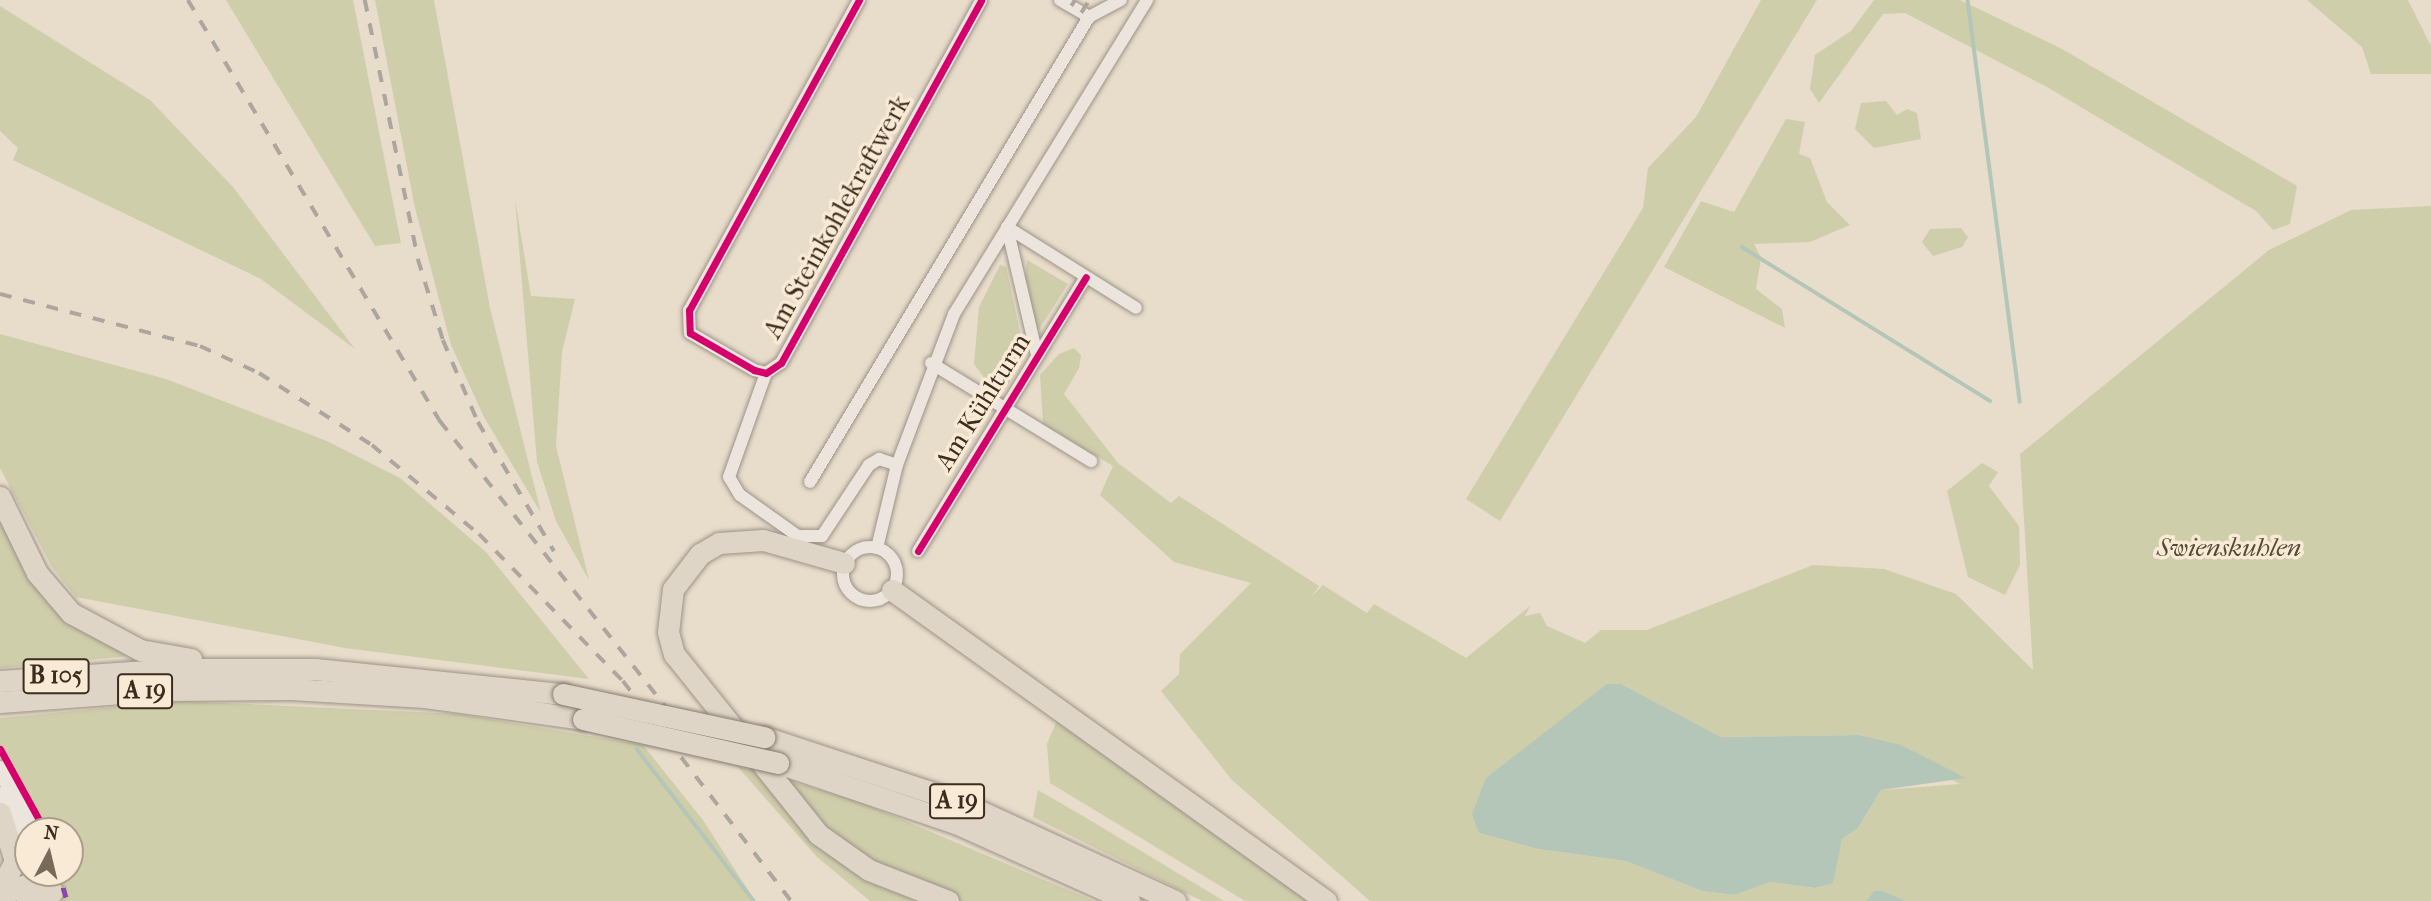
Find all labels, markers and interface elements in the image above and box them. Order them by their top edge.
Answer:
street label: Am Steinkohlekraftwerk [757,90,917,344]
street label: Am Kühlturm [929,328,1037,476]
park label: Swienskuhlen [2157,532,2301,564]
road number: B 105 [21,656,91,696]
road number: A 19 [117,670,173,712]
road number: A 19 [929,780,985,822]
north arrow [14,817,84,887]
text: N [43,821,60,845]

